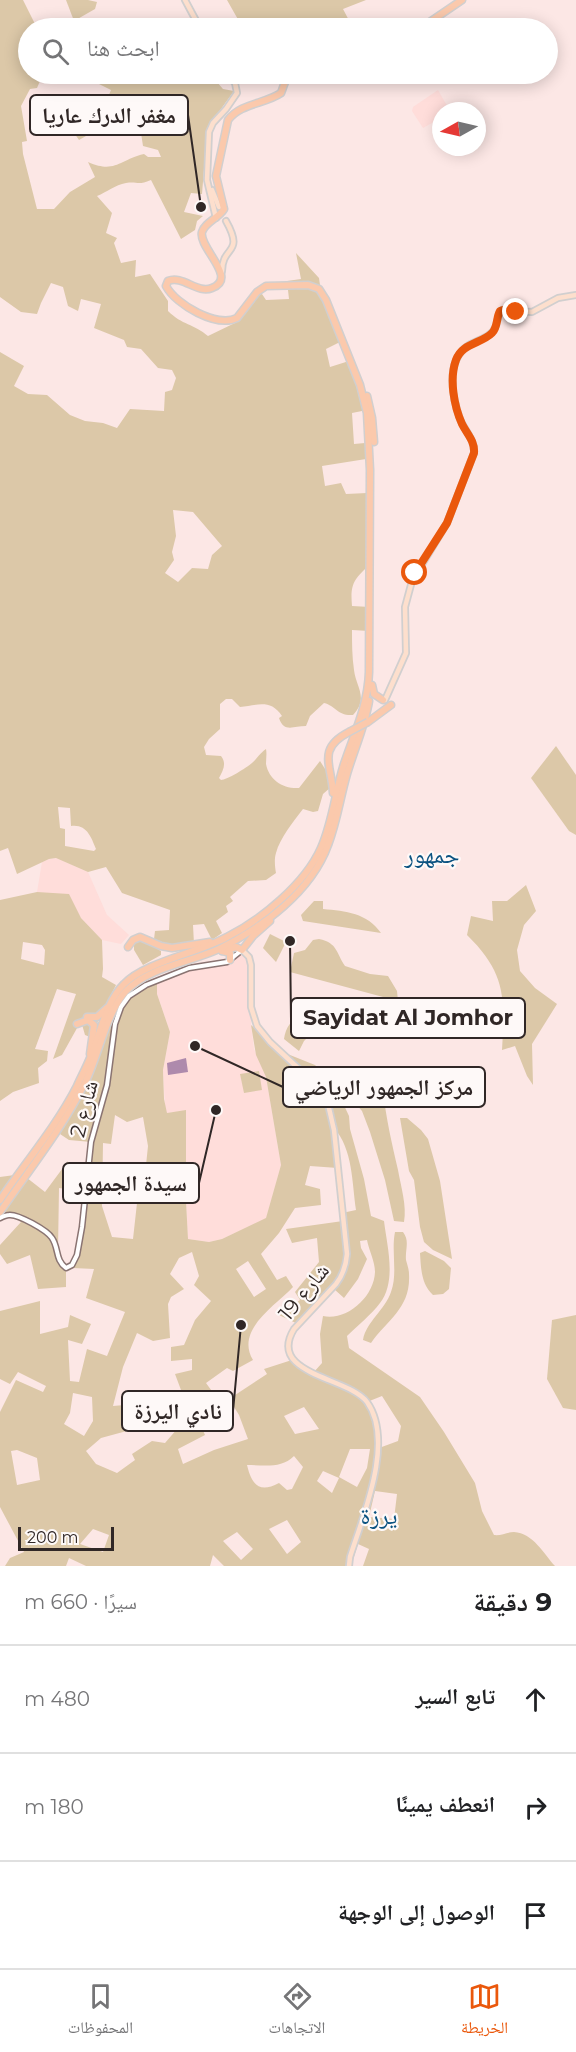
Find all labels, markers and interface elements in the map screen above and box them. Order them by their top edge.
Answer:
search box [18,18,558,84]
icon: search [39,35,72,68]
text: ابحث هنا [87,35,160,62]
callout: مغفر الدرك عاريا [30,95,188,135]
text: مغفر الدرك عاريا [42,102,176,129]
north arrow [432,102,486,156]
route end [502,298,528,324]
route start [401,559,427,585]
district label: جمهور [404,840,459,869]
callout: Sayidat Al Jomhor [291,998,525,1038]
text: Sayidat Al Jomhor [303,1004,513,1031]
callout: مركز الجمهور الرياضي [283,1067,485,1107]
text: مركز الجمهور الرياضي [295,1074,473,1104]
street label: شارع 2 [64,1078,104,1140]
callout: سيدة الجمهور [63,1163,199,1203]
text: سيدة الجمهور [74,1170,187,1197]
street label: شارع 19 [273,1258,335,1326]
callout: نادي اليرزة [122,1391,233,1431]
text: نادي اليرزة [134,1398,222,1428]
district label: يرزة [361,1501,397,1530]
scale bar [18,1524,114,1552]
text: 200 m [27,1528,78,1547]
text: 9 دقيقة [473,1586,552,1618]
text: سيرًا · 660 m [24,1590,137,1614]
text: تابع السير [415,1683,495,1710]
icon: ahead [519,1683,552,1716]
text: 480 m [24,1687,90,1711]
text: انعطف يمينًا [395,1791,495,1818]
icon: right [519,1791,552,1824]
text: 180 m [24,1795,84,1819]
text: الوصول إلى الوجهة [338,1899,495,1926]
icon: arrive [519,1899,552,1932]
tab: المحفوظات [68,1980,133,2043]
tab: الاتجاهات [269,1980,325,2043]
tab: الخريطة [461,1980,508,2043]

